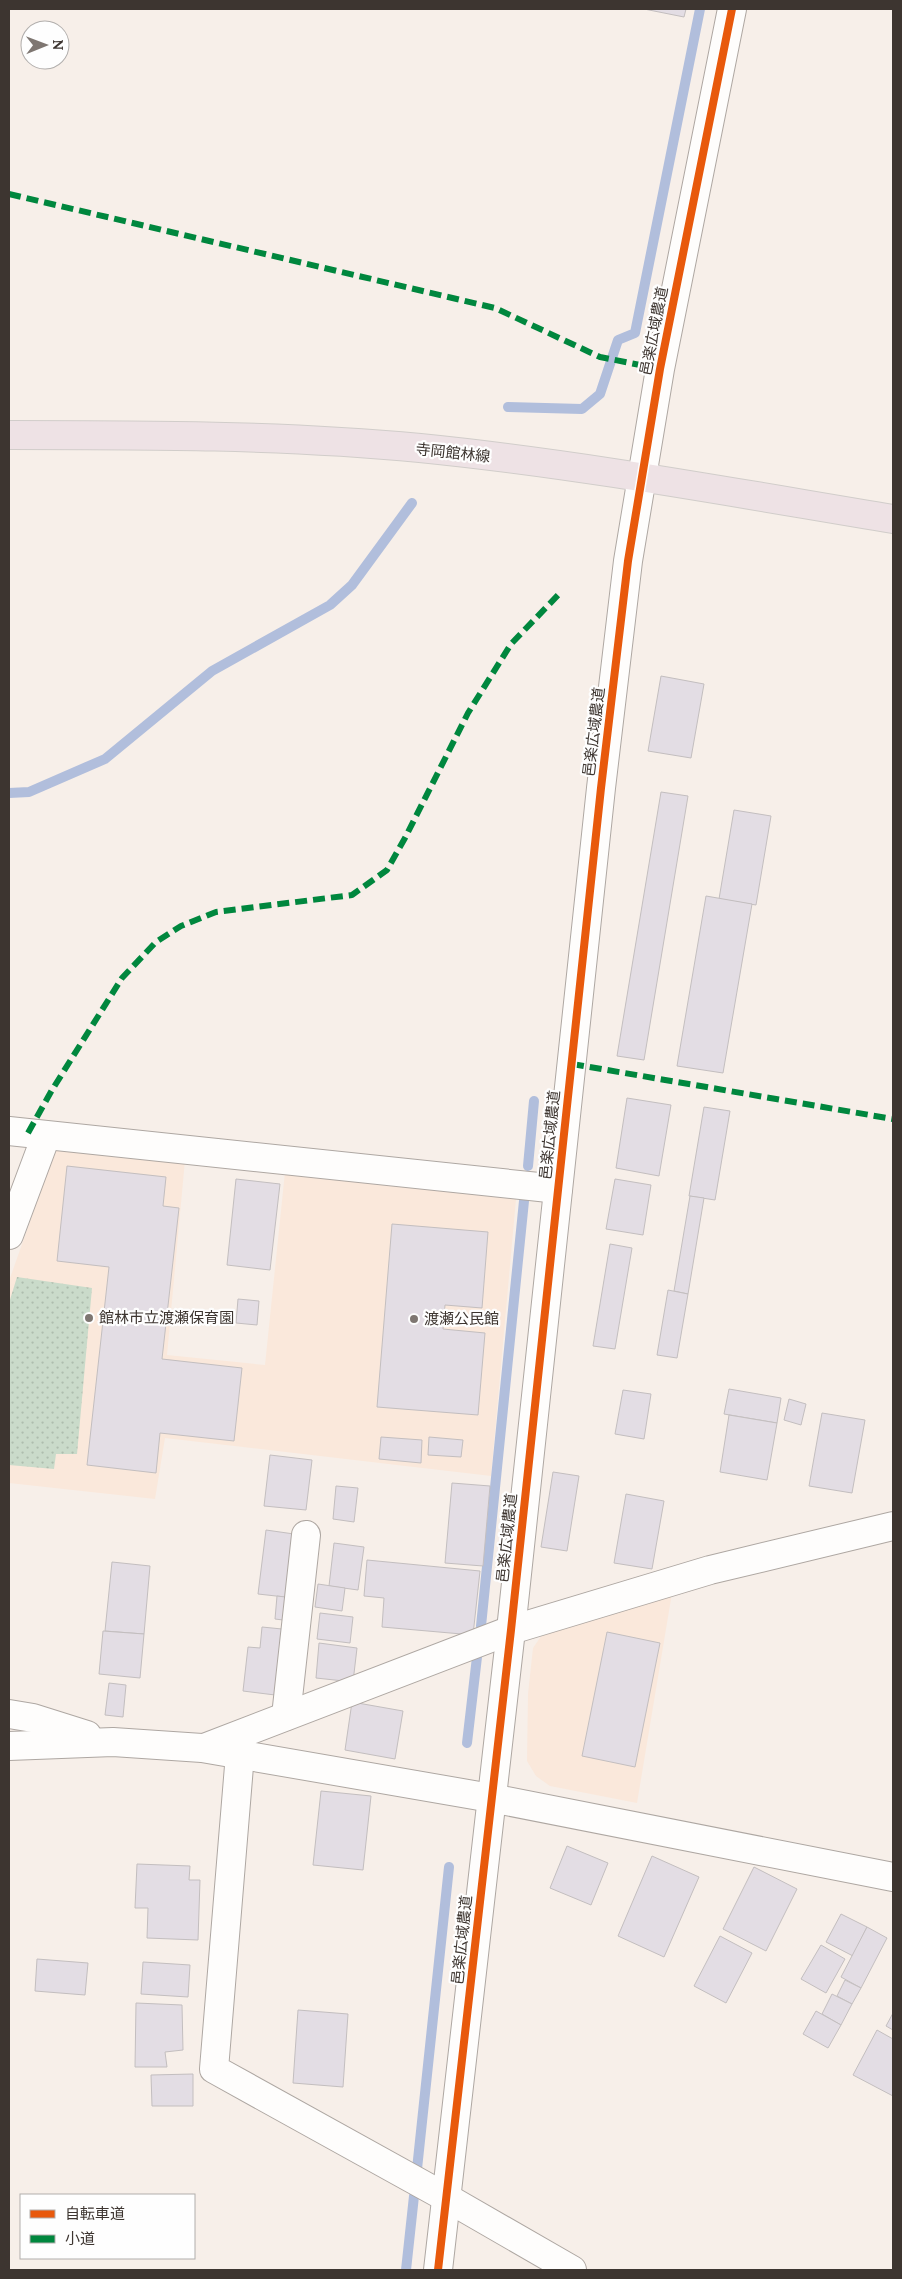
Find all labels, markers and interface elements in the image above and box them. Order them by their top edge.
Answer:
north arrow [20,20,70,70]
text: N [49,39,67,51]
street label: 邑楽広域農道 [636,285,671,377]
street label: 寺岡館林線 [415,439,491,466]
street label: 邑楽広域農道 [579,686,608,778]
street label: 邑楽広域農道 [535,1089,564,1181]
place label: 館林市立渡瀬保育園 [99,1308,234,1327]
place label: 渡瀬公民館 [424,1309,499,1328]
marker: 館林市立渡瀬保育園 [83,1312,95,1324]
marker: 渡瀬公民館 [408,1313,420,1325]
street label: 邑楽広域農道 [492,1492,521,1584]
street label: 邑楽広域農道 [447,1894,476,1986]
legend [20,2194,195,2259]
text: 自転車道 [65,2204,125,2223]
text: 小道 [65,2229,95,2248]

